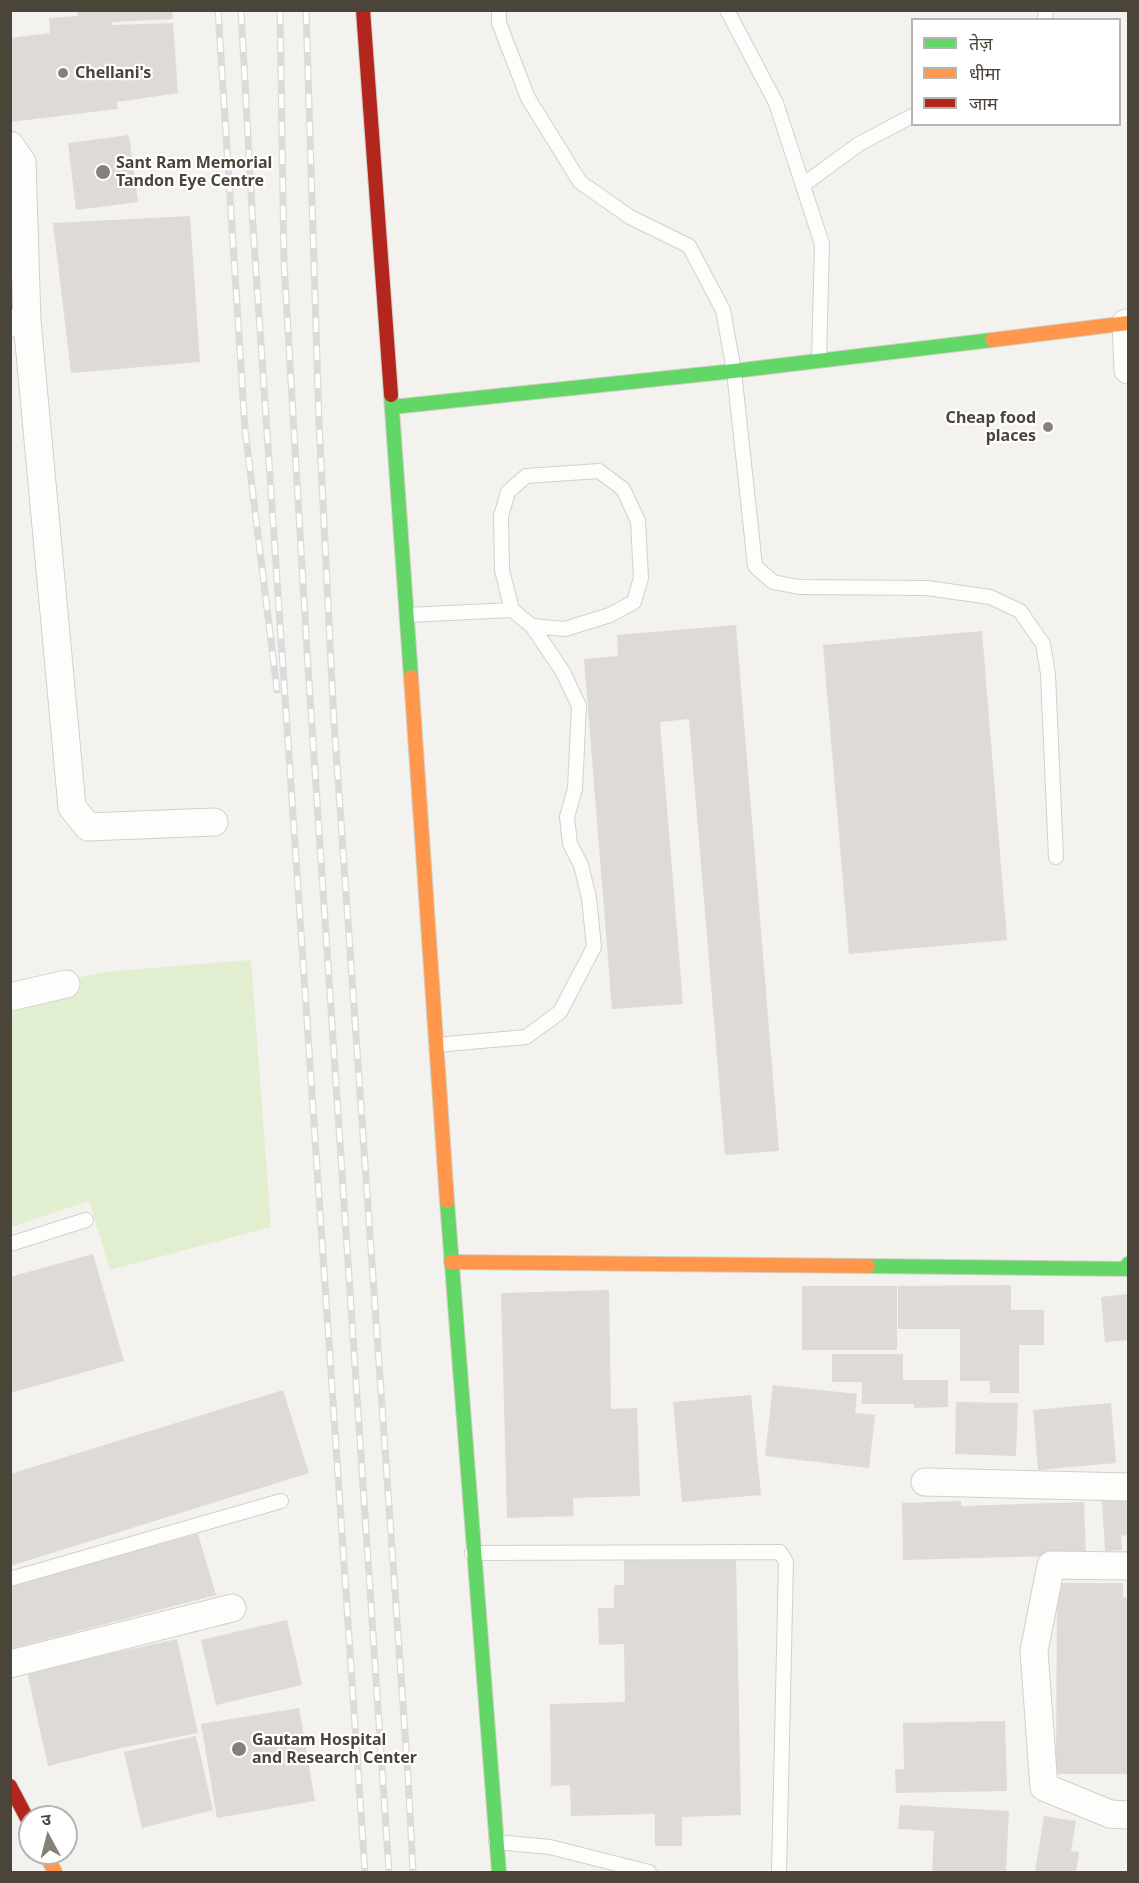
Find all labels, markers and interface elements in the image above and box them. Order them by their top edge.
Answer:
legend [911,18,1121,126]
text: तेज़ [969,31,993,55]
text: धीमा [969,61,1000,85]
place label: Chellani's [75,63,151,83]
marker: Chellani's [56,66,70,80]
text: जाम [969,91,998,115]
place label: Sant Ram Memorial Tandon Eye Centre [116,153,272,191]
marker: Sant Ram Memorial Tandon Eye Centre [94,163,112,181]
place label: Cheap food places [946,408,1036,446]
marker: Cheap food places [1041,420,1055,434]
place label: Gautam Hospital and Research Center [252,1730,417,1768]
marker: Gautam Hospital and Research Center [230,1740,248,1758]
north arrow [18,1805,78,1865]
text: उ [40,1808,52,1831]

